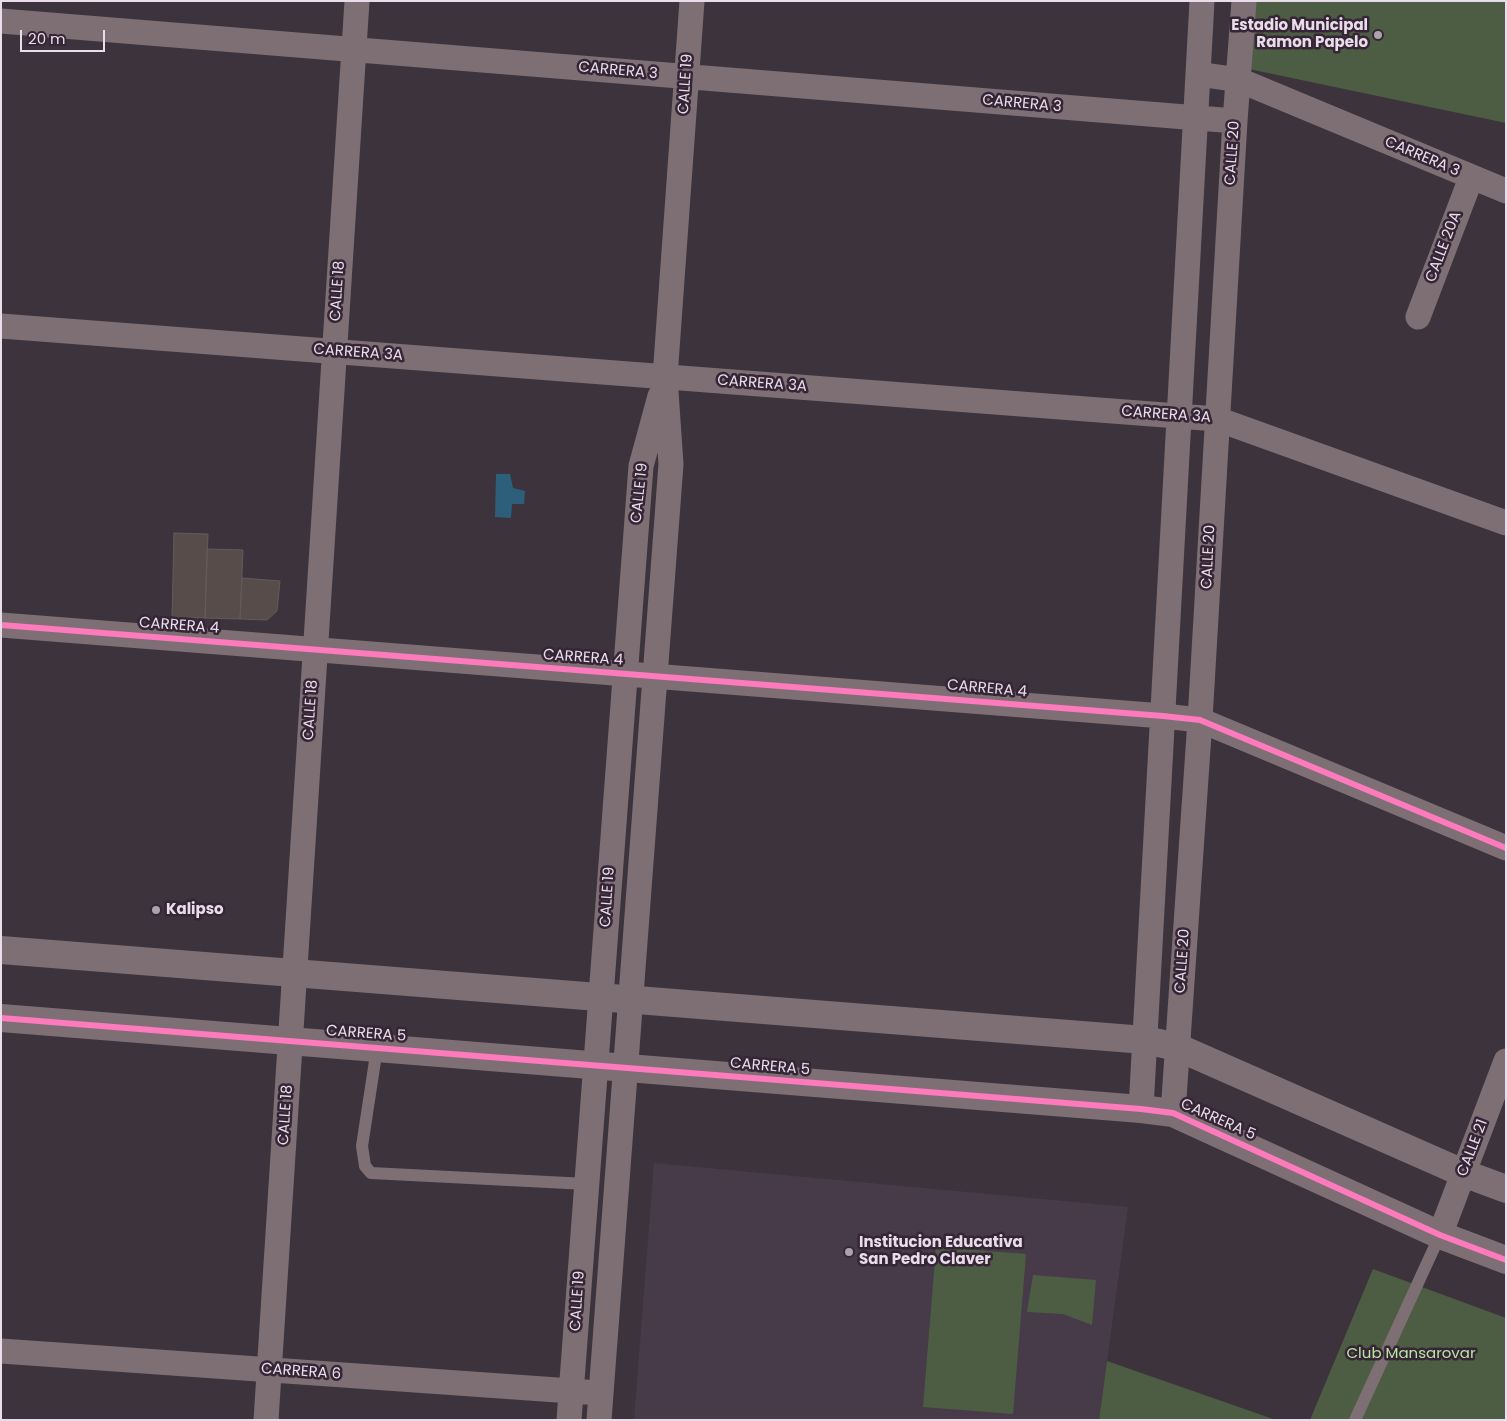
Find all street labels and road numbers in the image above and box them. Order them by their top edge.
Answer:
street label: CALLE 19 [675,53,697,115]
street label: CARRERA 3 [578,59,658,83]
street label: CARRERA 3 [982,92,1062,116]
street label: CALLE 20 [1222,120,1244,186]
street label: CARRERA 3 [1382,133,1462,181]
street label: CALLE 20A [1422,209,1466,285]
street label: CALLE 18 [327,260,349,322]
street label: CARRERA 3A [313,341,403,365]
street label: CARRERA 3A [717,372,807,396]
street label: CARRERA 3A [1121,403,1211,427]
street label: CALLE 19 [628,462,652,524]
street label: CALLE 20 [1198,524,1220,590]
street label: CARRERA 4 [138,614,220,638]
street label: CARRERA 4 [542,646,624,670]
street label: CARRERA 4 [946,677,1028,701]
street label: CALLE 18 [300,679,322,741]
street label: CALLE 19 [597,866,619,928]
street label: CALLE 20 [1172,928,1194,994]
street label: CARRERA 5 [325,1022,407,1046]
street label: CARRERA 5 [729,1055,811,1079]
street label: CALLE 18 [275,1084,297,1146]
street label: CARRERA 5 [1178,1095,1258,1145]
street label: CALLE 21 [1454,1117,1492,1179]
street label: CALLE 19 [567,1270,589,1332]
street label: CARRERA 6 [260,1360,342,1384]

